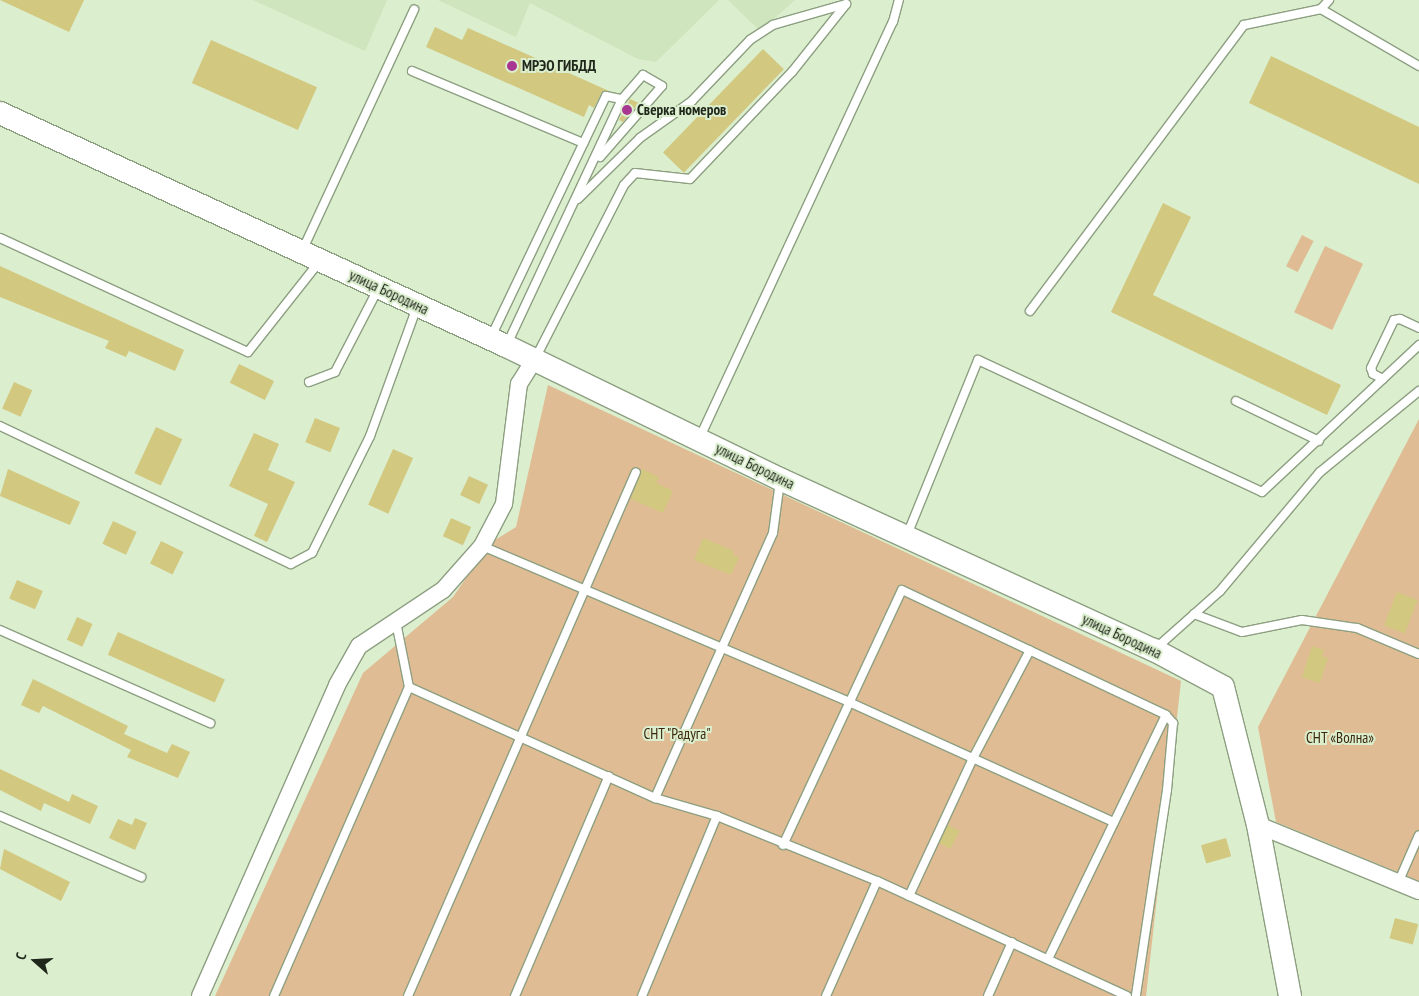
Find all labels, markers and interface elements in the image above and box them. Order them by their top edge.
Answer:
place label: МРЭО ГИБДД [522,57,596,75]
marker: МРЭО ГИБДД [506,60,518,72]
place label: Сверка номеров [637,101,726,119]
marker: Сверка номеров [621,104,633,116]
street label: улица Бородина [346,266,432,318]
street label: улица Бородина [713,439,797,493]
street label: улица Бородина [1079,610,1165,662]
park label: СНТ "Радуга" [643,725,711,743]
park label: СНТ «Волна» [1306,729,1374,747]
north arrow [10,936,60,986]
text: С [11,950,30,962]

